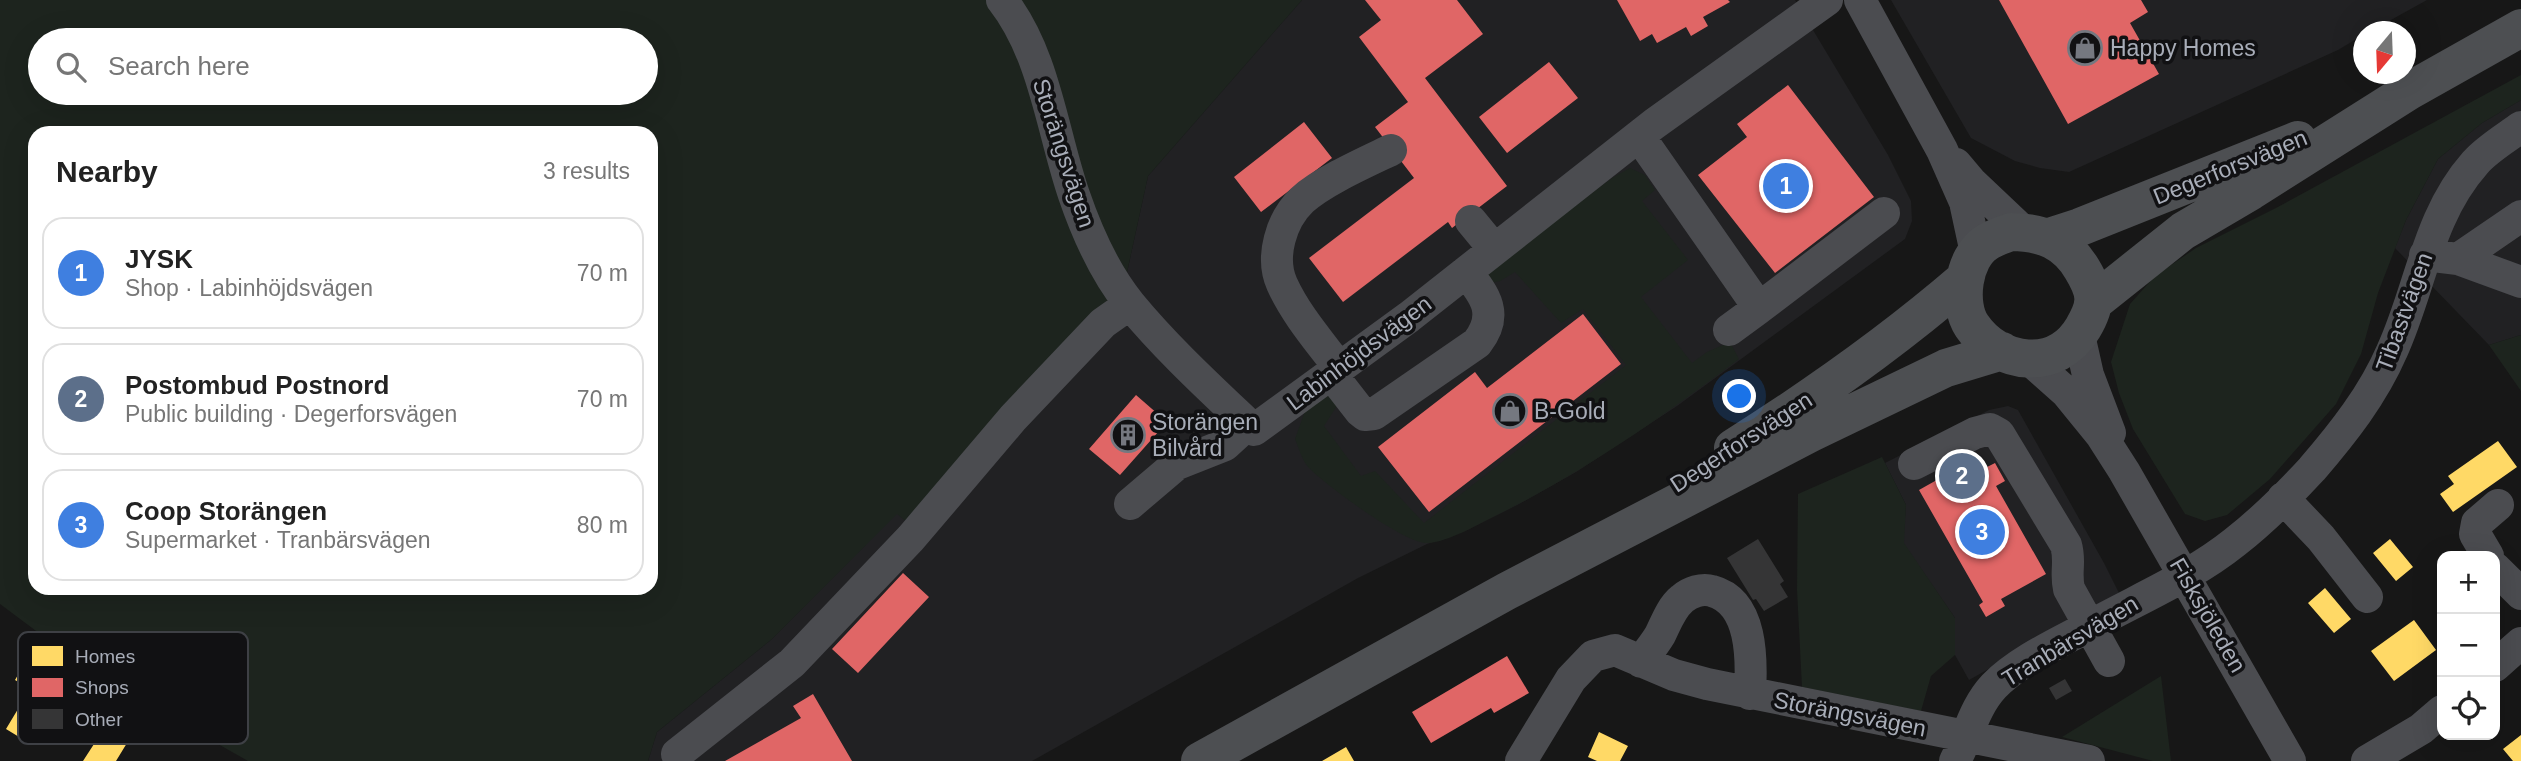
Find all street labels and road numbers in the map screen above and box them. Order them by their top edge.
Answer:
street label: Storängsvägen [1028,75,1100,231]
street label: Degerforsvägen [2149,124,2311,210]
street label: Tibastvägen [2371,249,2437,375]
street label: Labinhöjdsvägen [1282,290,1436,416]
street label: Degerforsvägen [1665,387,1817,497]
street label: Fisksjöleden [2165,553,2251,677]
street label: Tranbärsvägen [1997,590,2143,692]
street label: Storängsvägen [1772,686,1928,742]

